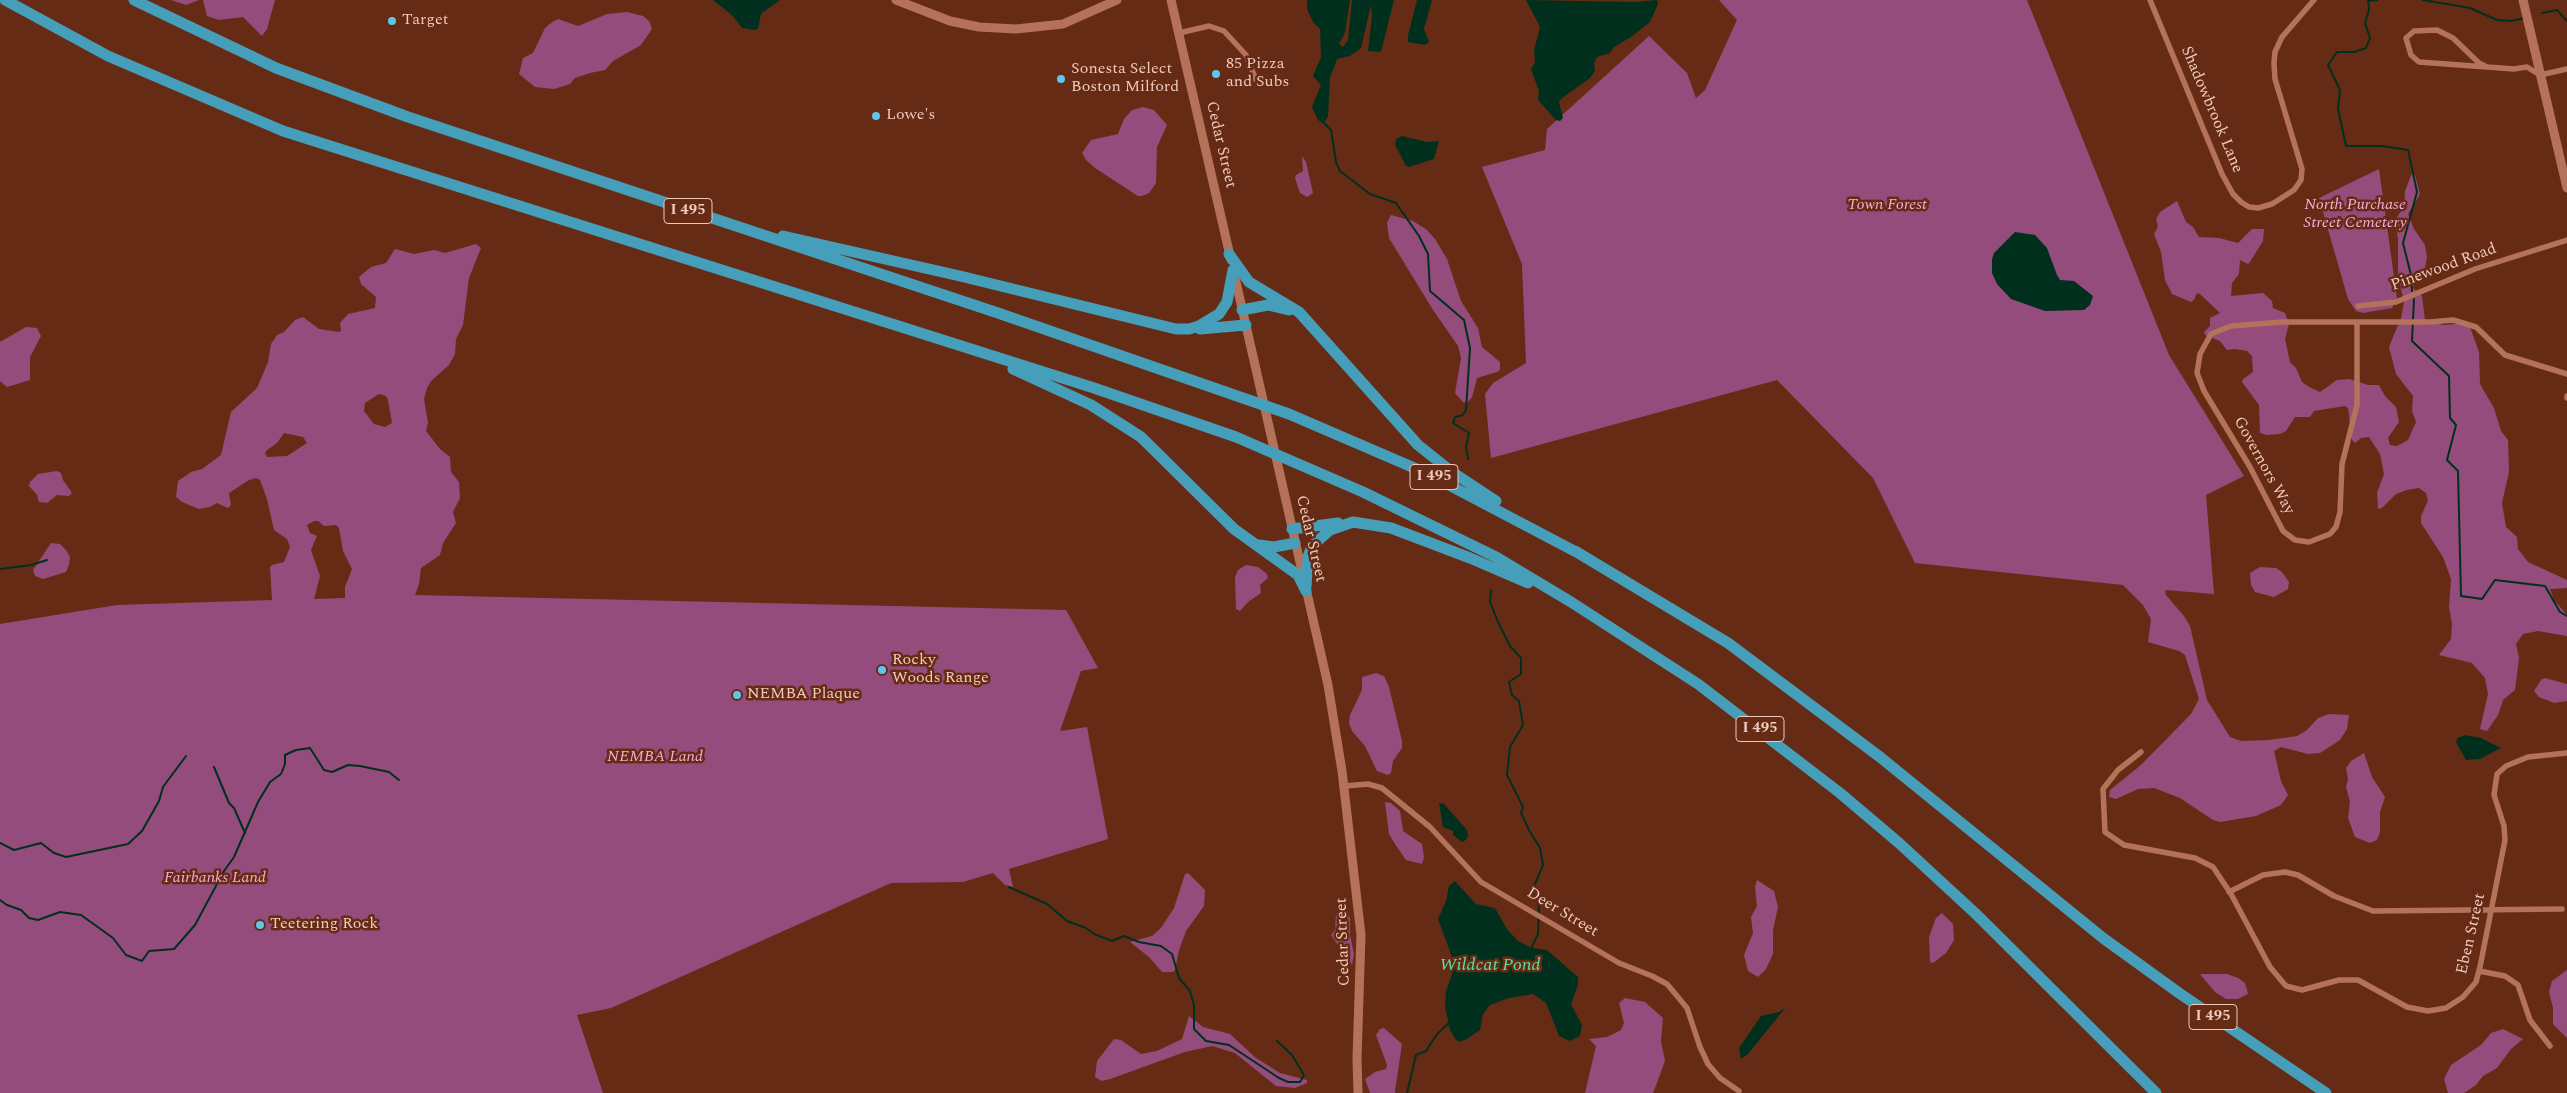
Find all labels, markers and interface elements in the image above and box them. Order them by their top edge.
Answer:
place label: Target [402,11,448,31]
marker: Target [386,15,398,27]
street label: Shadowbrook Lane [2176,44,2246,176]
place label: 85 Pizza and Subs [1226,55,1289,93]
place label: Sonesta Select Boston Milford [1071,60,1179,98]
marker: 85 Pizza and Subs [1210,68,1222,80]
marker: Sonesta Select Boston Milford [1055,73,1067,85]
street label: Cedar Street [1201,100,1239,190]
place label: Lowe's [886,106,935,126]
marker: Lowe's [870,110,882,122]
park label: Town Forest [1847,196,1927,216]
park label: North Purchase Street Cemetery [2303,196,2407,234]
road number: I 495 [664,198,712,224]
street label: Pinewood Road [2389,240,2499,296]
street label: Governors Way [2228,414,2298,518]
road number: I 495 [1410,464,1458,490]
street label: Cedar Street [1291,494,1329,584]
place label: Rocky Woods Range [892,651,989,689]
marker: Rocky Woods Range [876,664,888,676]
place label: NEMBA Plaque [747,685,860,705]
marker: NEMBA Plaque [731,689,743,701]
road number: I 495 [1736,716,1784,742]
park label: NEMBA Land [607,748,703,768]
park label: Fairbanks Land [164,869,266,889]
street label: Deer Street [1523,884,1601,942]
street label: Eben Street [2453,892,2491,976]
street label: Cedar Street [1333,897,1355,987]
place label: Teetering Rock [270,915,378,935]
marker: Teetering Rock [254,919,266,931]
water label: Wildcat Pond [1439,955,1541,977]
road number: I 495 [2189,1004,2237,1030]

